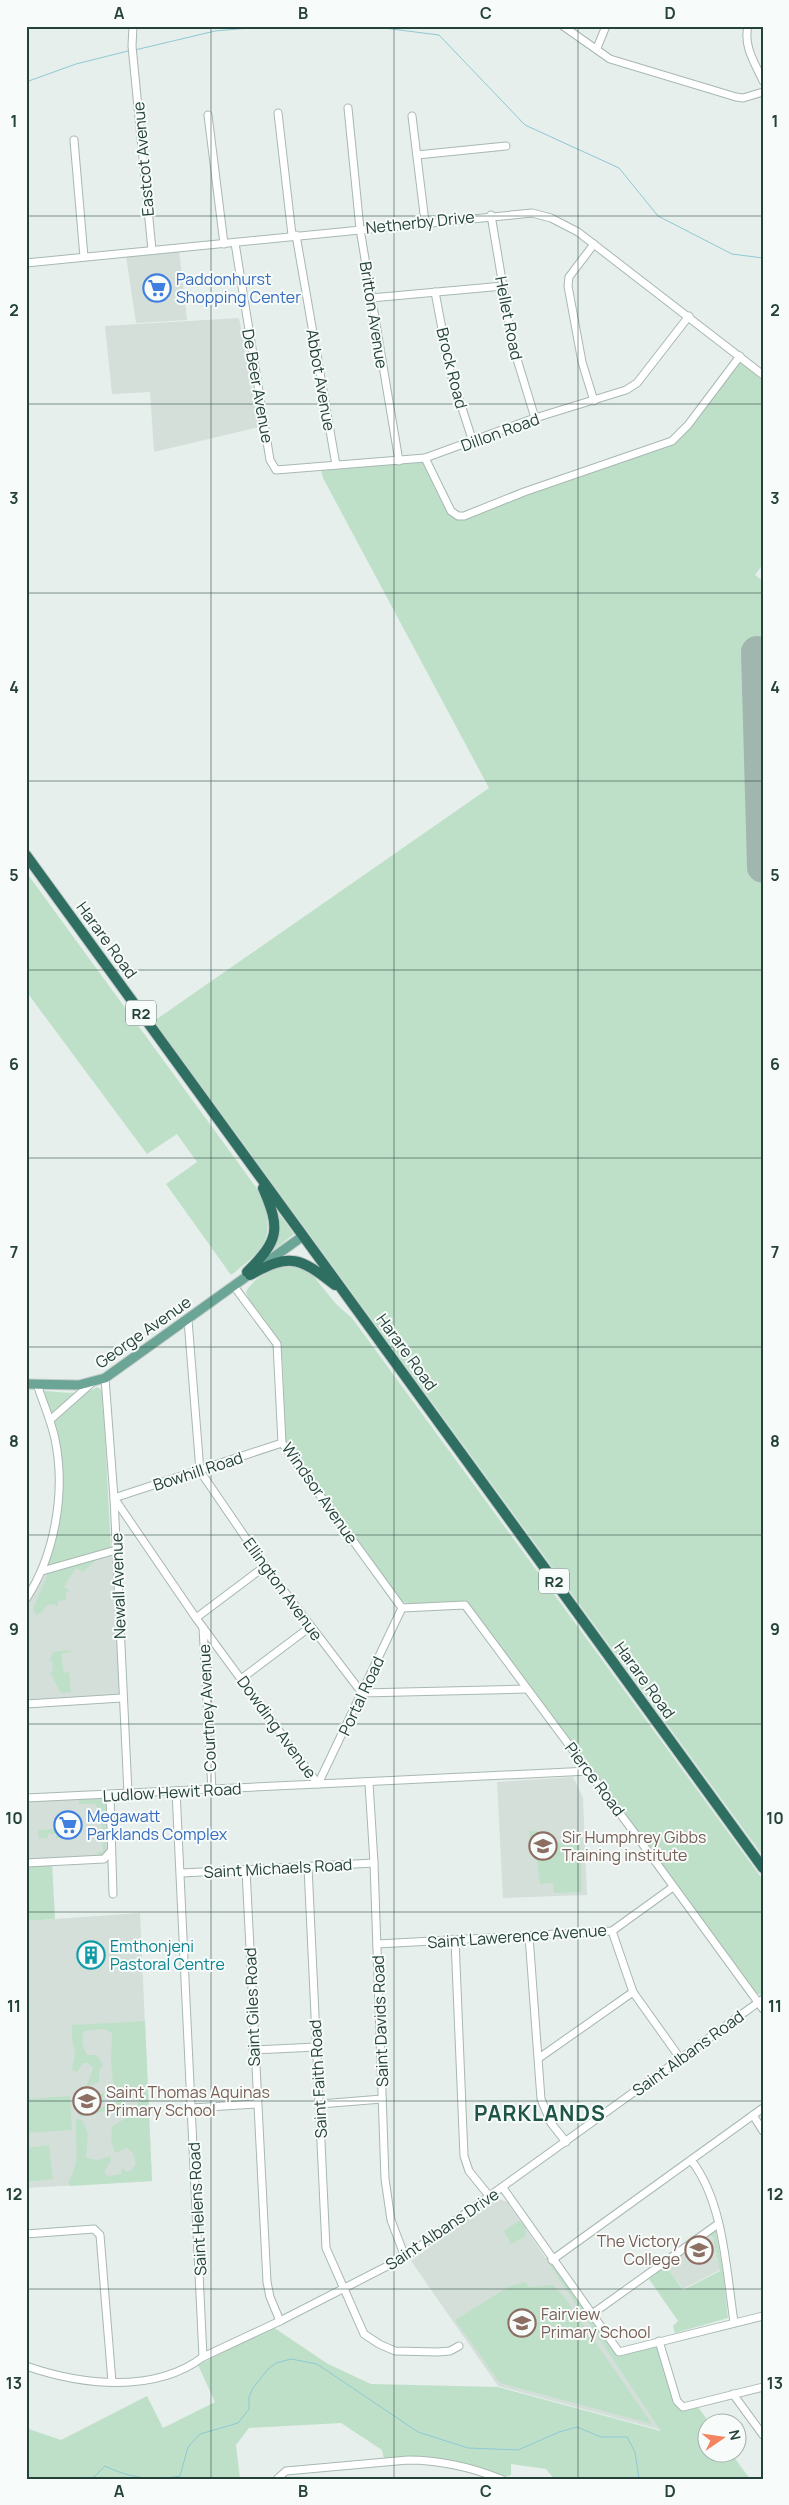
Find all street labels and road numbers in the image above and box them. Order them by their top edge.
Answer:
street label: Eastcot Avenue [127,101,159,217]
street label: Netherby Drive [364,205,476,239]
street label: Britton Avenue [355,260,393,370]
street label: Hellet Road [490,274,528,362]
street label: Brock Road [431,325,473,411]
street label: De Beer Avenue [237,327,279,445]
street label: Abbot Avenue [301,327,341,433]
street label: Dillon Road [458,408,542,456]
street label: Harare Road [72,897,142,983]
road number: R2 [126,1000,156,1026]
street label: George Avenue [91,1291,195,1373]
street label: Harare Road [372,1309,442,1395]
street label: Windsor Avenue [277,1438,363,1548]
street label: Bowhill Road [150,1446,246,1496]
street label: Newall Avenue [105,1533,131,1639]
street label: Ellington Avenue [238,1533,328,1645]
road number: R2 [539,1568,569,1594]
street label: Harare Road [610,1637,680,1723]
street label: Courtney Avenue [193,1644,221,1772]
street label: Portal Road [333,1653,389,1739]
street label: Dowding Avenue [232,1671,322,1783]
street label: Pierce Road [560,1737,630,1821]
street label: Ludlow Hewit Road [102,1777,242,1807]
street label: Saint Michaels Road [203,1853,353,1883]
street label: Saint Lawerence Avenue [427,1919,607,1953]
street label: Saint Giles Road [239,1947,265,2067]
street label: Saint Davids Road [367,1955,393,2087]
street label: Saint Albans Road [628,2005,748,2101]
street label: Saint Faith Road [304,2019,332,2139]
street label: Saint Helens Road [183,2142,211,2276]
street label: Saint Albans Drive [381,2183,503,2275]

